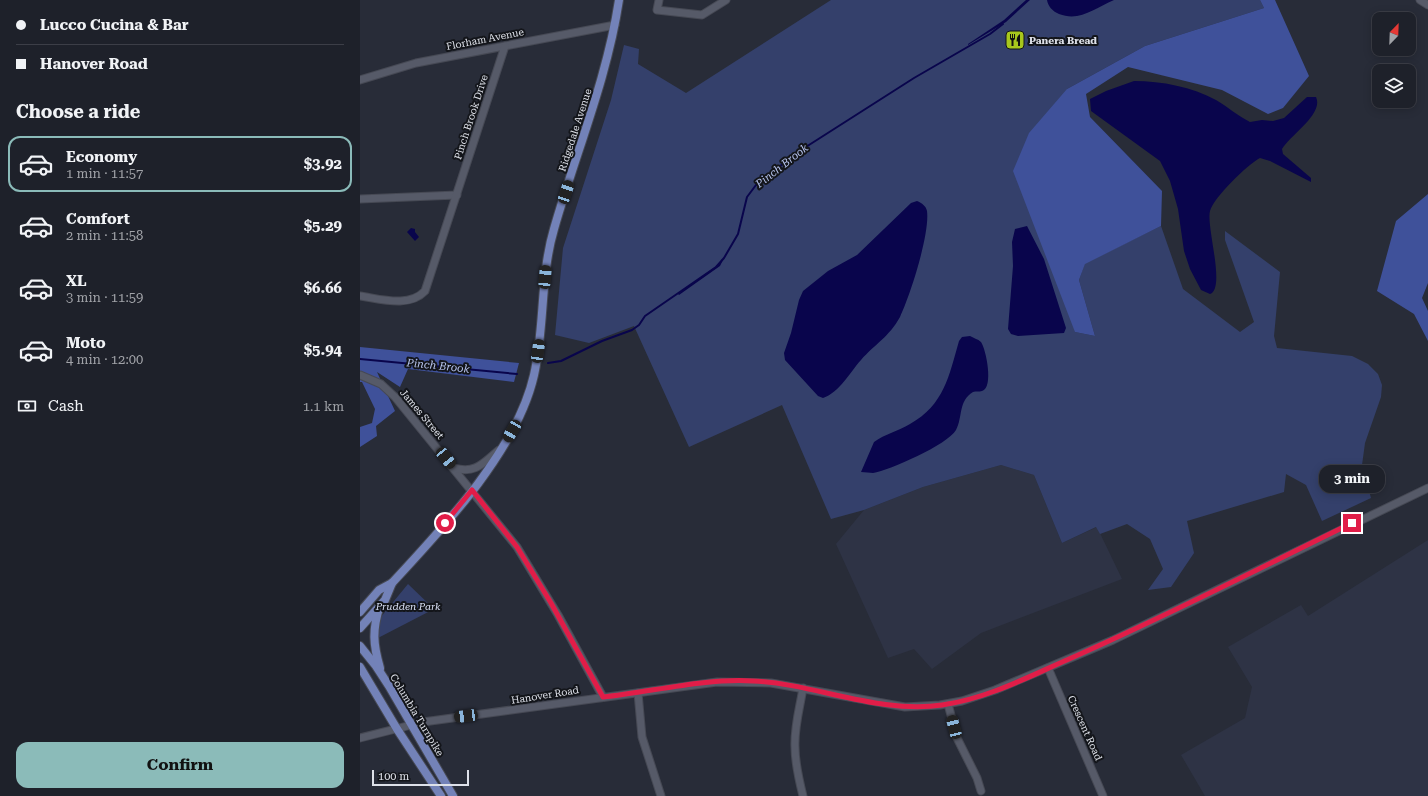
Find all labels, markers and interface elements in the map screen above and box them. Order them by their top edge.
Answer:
north arrow [1372,12,1416,56]
map controls [1372,12,1416,108]
text: Lucco Cucina & Bar [40,16,189,34]
street label: Florham Avenue [445,26,525,52]
restaurant icon: Panera Bread [1004,29,1026,51]
place label: Panera Bread [1029,35,1097,46]
text: Hanover Road [40,55,148,73]
button: layers [1372,64,1416,108]
street label: Pinch Brook Drive [452,73,490,161]
street label: Ridgedale Avenue [556,87,594,173]
text: Choose a ride [16,101,140,122]
water label: Pinch Brook [752,141,811,191]
icon: car [18,146,54,182]
text: Economy [66,148,137,166]
text: $3.92 [304,155,342,173]
text: 1 min · 11:57 [66,166,143,181]
car [557,179,575,205]
icon: car [18,208,54,244]
text: Comfort [66,210,130,228]
text: $5.29 [304,217,342,235]
text: 2 min · 11:58 [66,228,143,243]
car [538,265,552,289]
icon: car [18,270,54,306]
text: XL [66,272,87,290]
text: $6.66 [304,279,342,297]
text: 3 min · 11:59 [66,290,143,305]
icon: car [18,332,54,368]
text: Moto [66,334,106,352]
car [530,338,546,364]
text: $5.94 [304,341,342,359]
text: 4 min · 12:00 [66,352,143,367]
water label: Pinch Brook [405,356,470,376]
street label: James Street [398,387,446,441]
icon: cash [16,395,38,417]
text: Cash [48,397,84,415]
text: 1.1 km [303,399,344,414]
car [501,418,523,444]
car [434,445,458,471]
callout: 3 min [1319,465,1385,493]
text: 3 min [1334,471,1370,486]
route start [436,514,454,532]
route end [1343,514,1361,532]
park label: Prudden Park [375,601,441,612]
street label: Columbia Turnpike [388,672,446,759]
street label: Hanover Road [510,684,580,706]
street label: Crescent Road [1066,694,1104,763]
car [453,709,479,723]
car [945,714,963,740]
button: Confirm [16,742,344,788]
scale bar [372,768,469,787]
text: 100 m [378,770,409,783]

